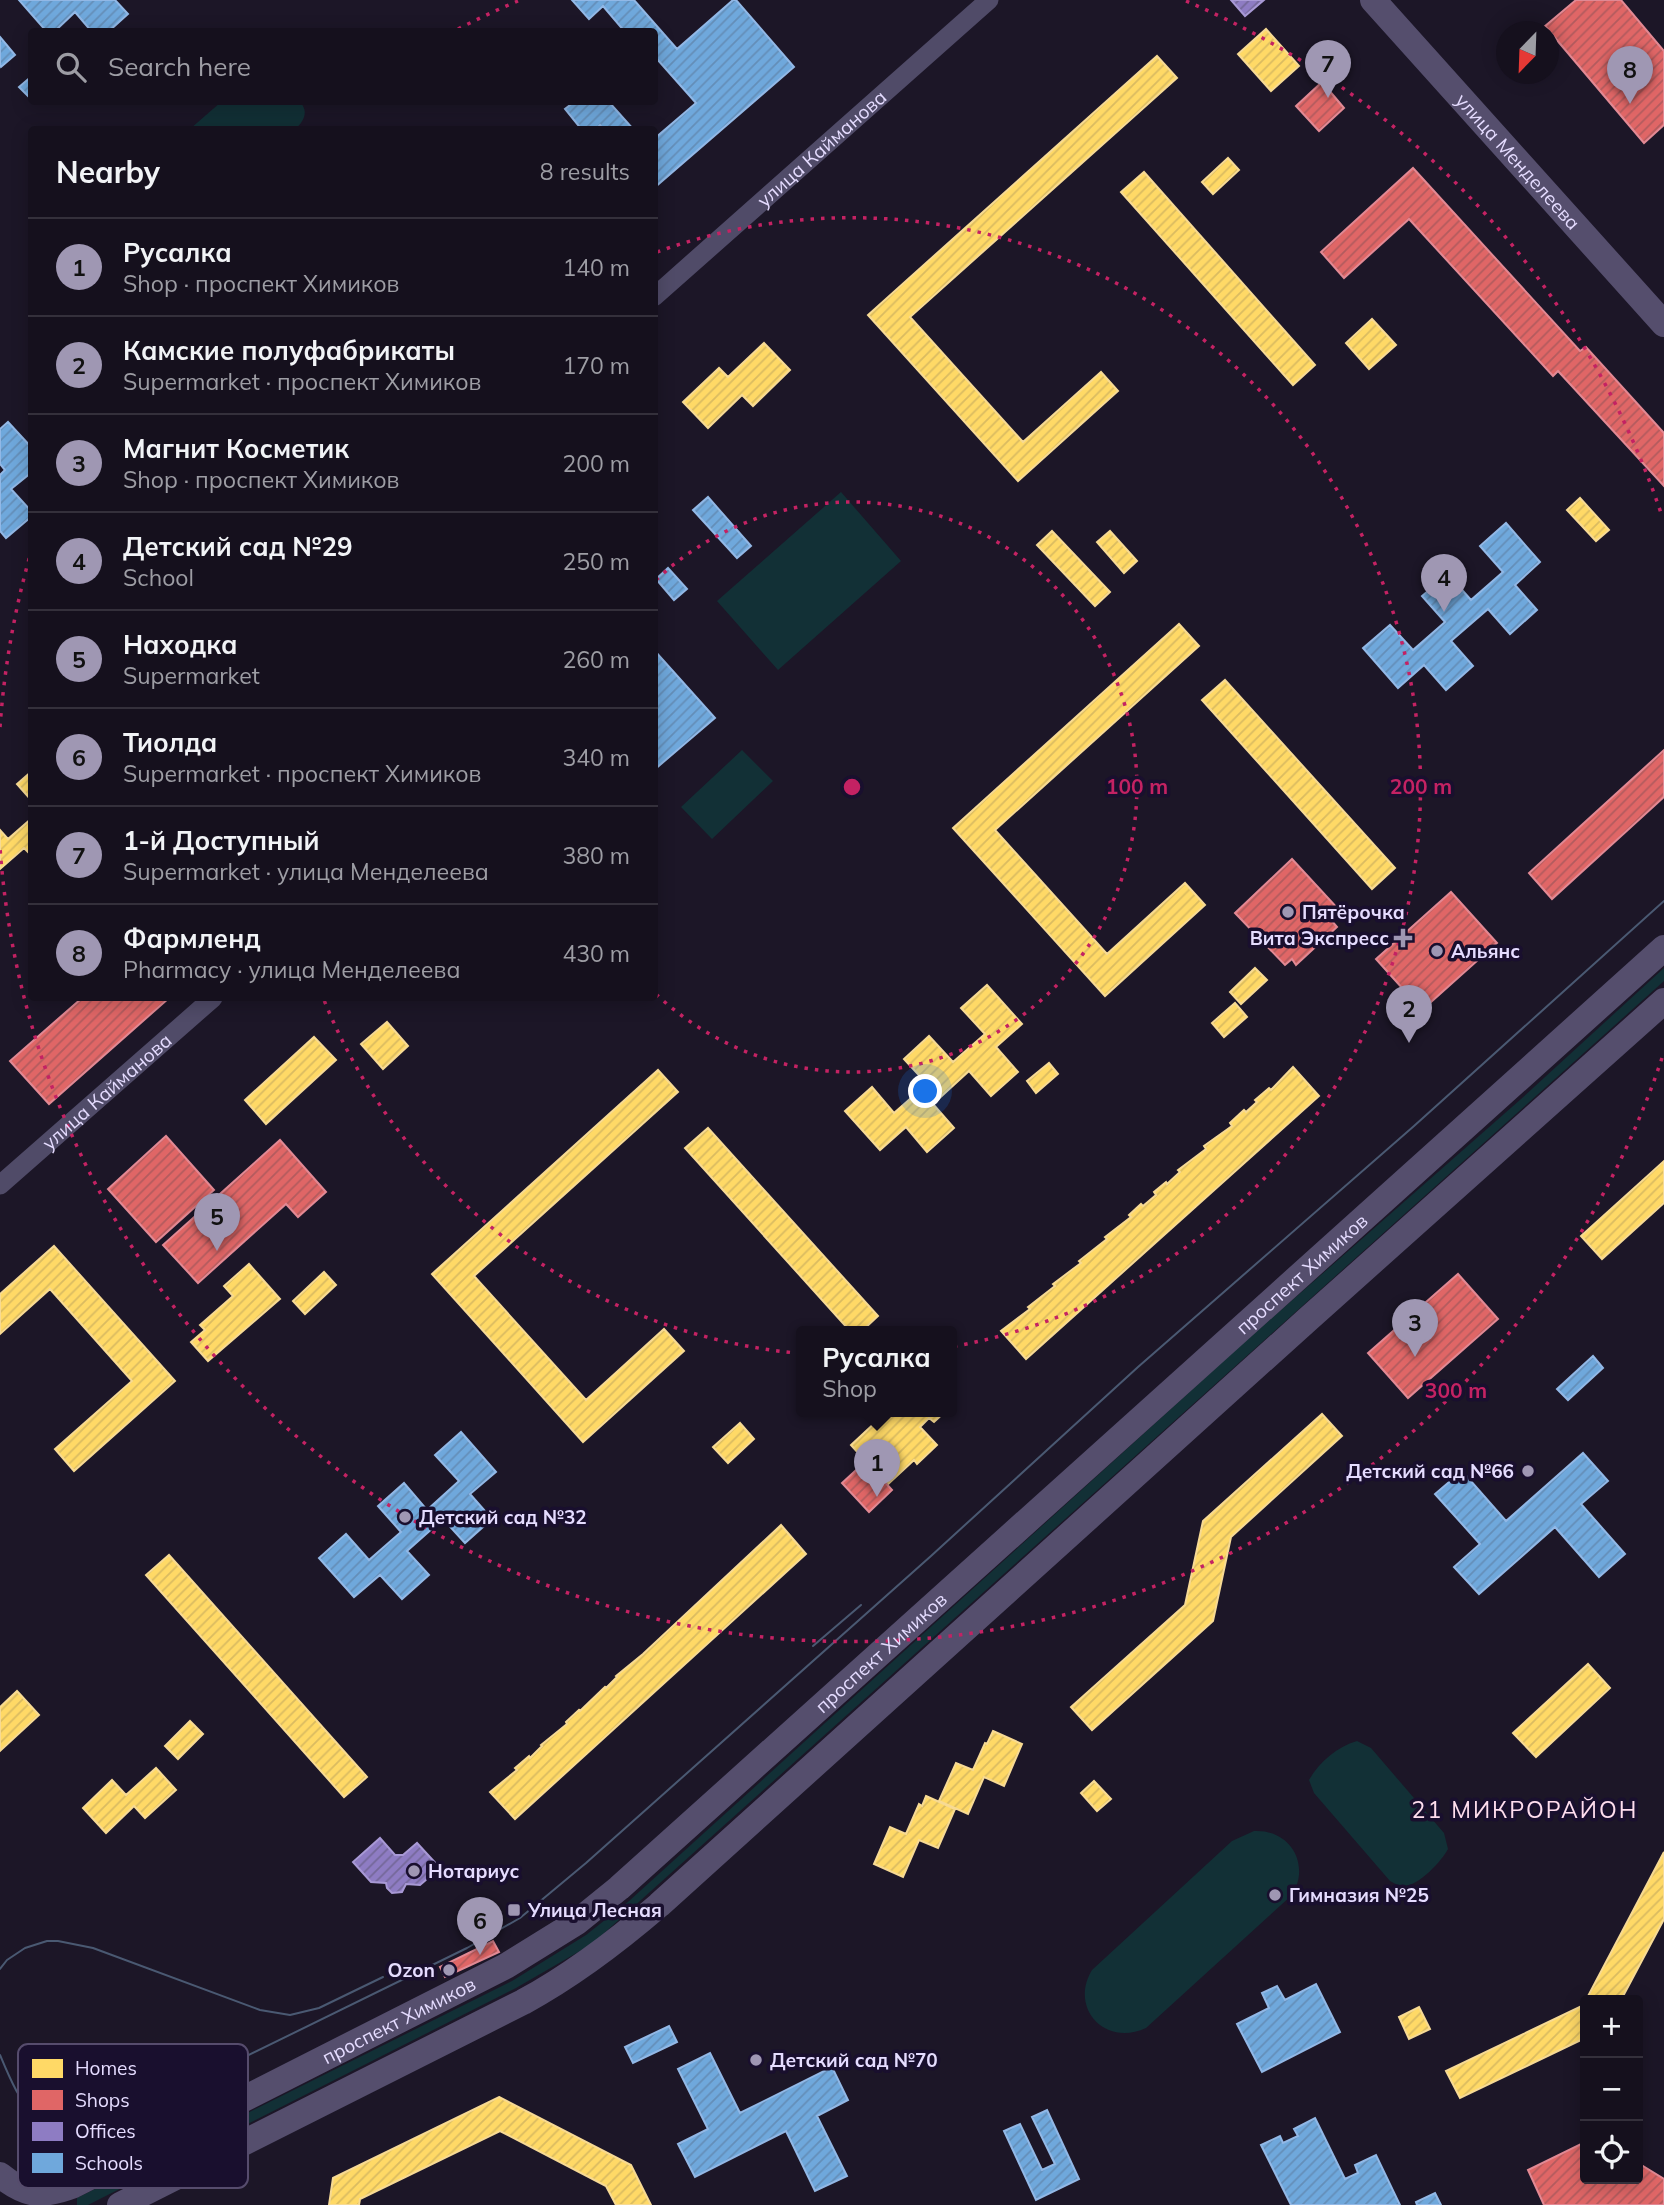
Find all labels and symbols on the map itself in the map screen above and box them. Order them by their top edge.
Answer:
north arrow [1496,21,1559,84]
pin: 7 [1305,40,1351,98]
pin: 8 [1607,46,1653,104]
street label: улица Кайманова [752,85,891,212]
street label: улица Менделеева [1451,88,1585,235]
pin: 4 [1421,554,1467,612]
text: 100 m [1106,773,1168,799]
text: 200 m [1390,773,1452,799]
centre of rings [840,775,864,799]
place label: Пятёрочка [1302,900,1405,924]
marker: Пятёрочка [1280,904,1296,920]
place label: Вита Экспресс [1250,926,1389,950]
marker: Вита Экспресс [1395,930,1411,946]
place label: Альянс [1451,939,1520,963]
marker: Альянс [1429,943,1445,959]
pin: 2 [1386,985,1432,1043]
street label: улица Кайманова [37,1028,177,1155]
your location [908,1074,942,1108]
pin: 5 [194,1193,240,1251]
street label: проспект Химиков [1231,1208,1373,1339]
pin: 3 [1392,1299,1438,1357]
text: 300 m [1425,1377,1487,1403]
pin: 1 [854,1439,900,1497]
place label: Детский сад №66 [1346,1459,1514,1483]
marker: Детский сад №66 [1520,1463,1536,1479]
place label: Детский сад №32 [419,1505,587,1529]
marker: Детский сад №32 [397,1509,413,1525]
street label: проспект Химиков [810,1587,952,1718]
district label: 21 МИКРОРАЙОН [1412,1795,1638,1824]
place label: Нотариус [428,1859,520,1883]
marker: Нотариус [406,1863,422,1879]
place label: Гимназия №25 [1289,1883,1429,1907]
marker: Гимназия №25 [1267,1887,1283,1903]
pin: 6 [457,1897,503,1955]
place label: Улица Лесная [527,1898,662,1922]
marker: Улица Лесная [506,1902,522,1918]
place label: Ozon [388,1958,435,1982]
marker: Ozon [441,1962,457,1978]
street label: проспект Химиков [318,1971,480,2069]
legend [18,2044,248,2188]
place label: Детский сад №70 [770,2048,938,2072]
marker: Детский сад №70 [748,2052,764,2068]
text: Homes [75,2056,137,2080]
text: Shops [75,2088,130,2112]
text: Offices [75,2119,136,2143]
text: Schools [75,2151,143,2175]

